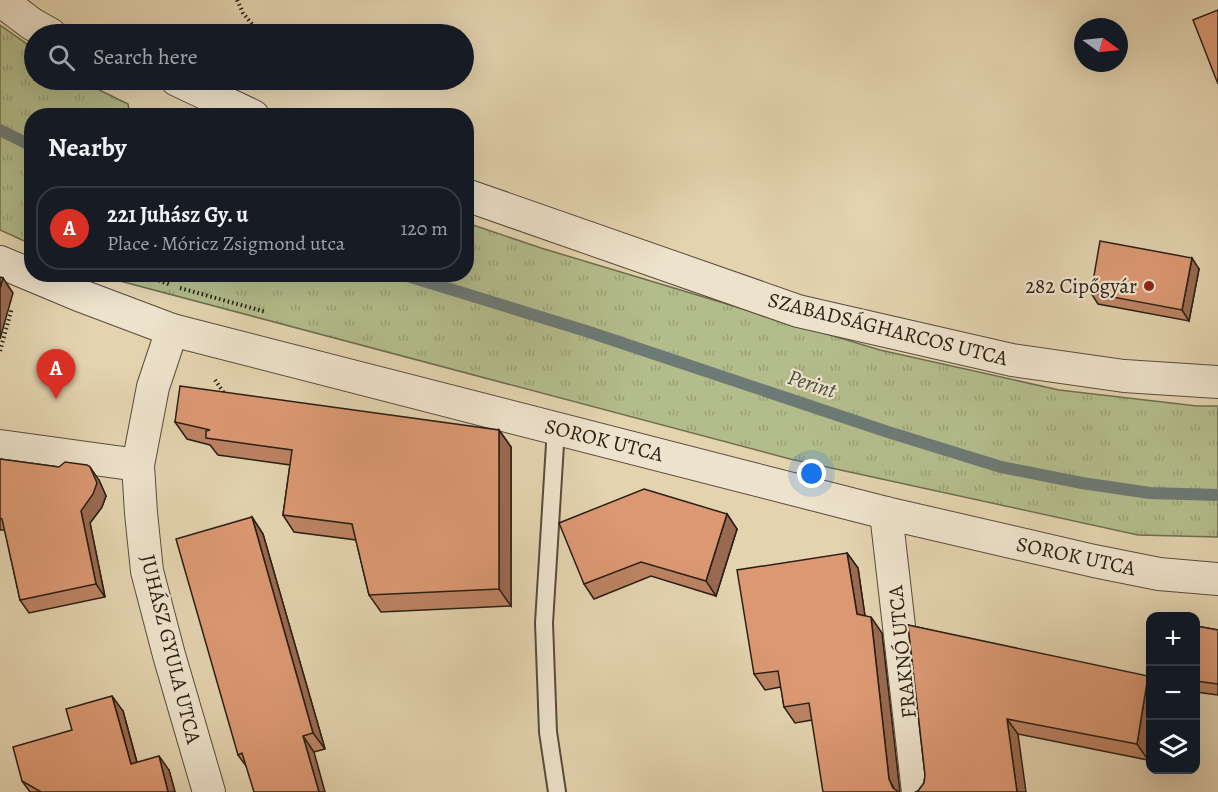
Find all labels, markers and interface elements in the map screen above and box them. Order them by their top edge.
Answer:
north arrow [1074,18,1128,72]
search box [24,24,474,90]
icon: search [45,41,78,74]
text: Search here [93,42,198,72]
text: Nearby [48,130,127,165]
text: 221 Juhász Gy. u [107,200,248,230]
text: A [63,215,76,242]
text: 120 m [400,215,448,242]
text: Place · Móricz Zsigmond utca [107,230,345,257]
place label: 282 Cipőgyár [1025,272,1137,300]
marker: 282 Cipőgyár [1142,279,1156,293]
street label: SZABADSÁGHARCOS UTCA [765,286,1012,373]
pin: A [36,350,76,399]
water label: Perint [784,362,840,406]
street label: SOROK UTCA [542,412,667,468]
your location [797,459,826,488]
street label: SOROK UTCA [1014,530,1139,582]
street label: JUHÁSZ GYULA UTCA [134,551,208,747]
street label: FRAKNÓ UTCA [881,583,923,720]
map controls [1146,612,1200,774]
button: + [1146,612,1200,666]
button: − [1146,666,1200,720]
button: layers [1146,720,1200,774]

